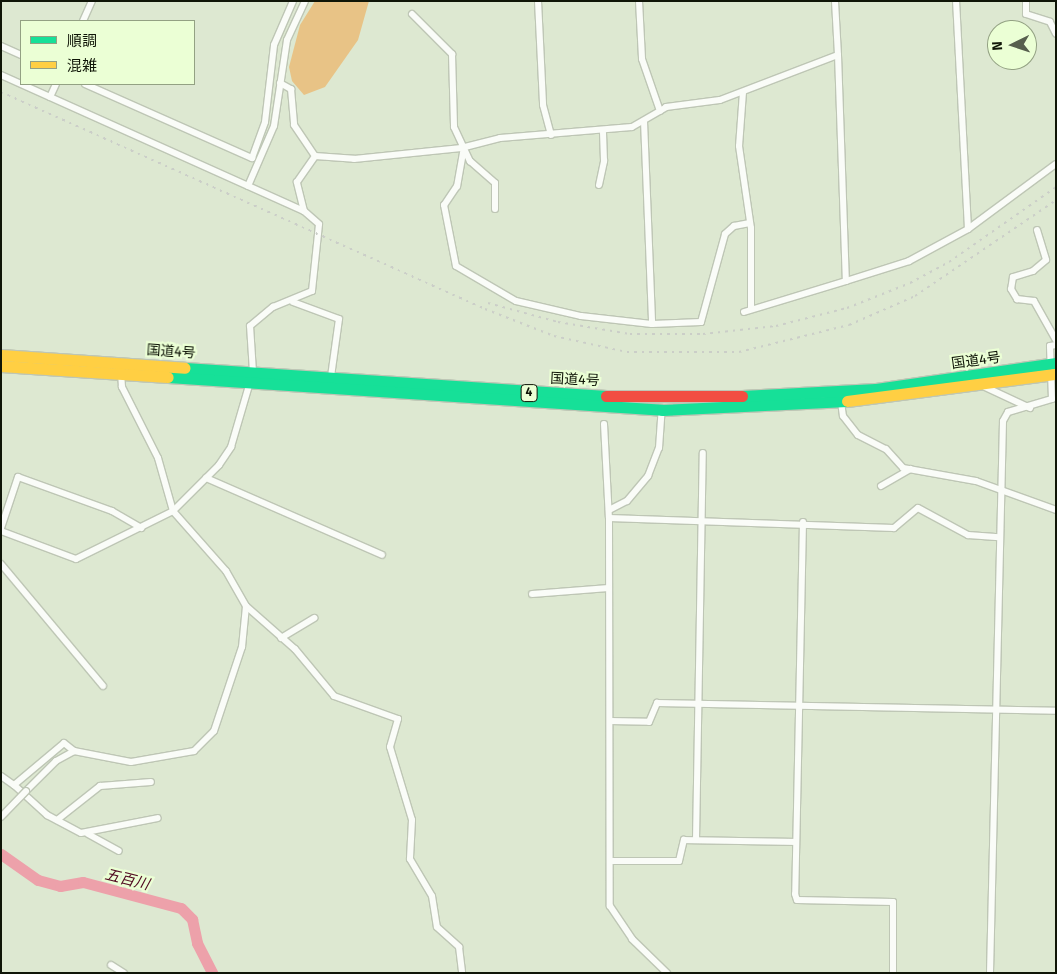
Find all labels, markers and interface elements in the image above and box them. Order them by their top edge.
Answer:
legend [20,20,195,85]
north arrow [987,20,1037,70]
text: 順調 [67,32,97,50]
text: N [989,41,1006,51]
text: 混雑 [67,57,97,75]
street label: 国道4号 [146,342,196,362]
street label: 国道4号 [950,349,1002,373]
street label: 国道4号 [550,370,600,390]
road number: 4 [520,383,538,402]
water label: 五百川 [103,866,151,894]

